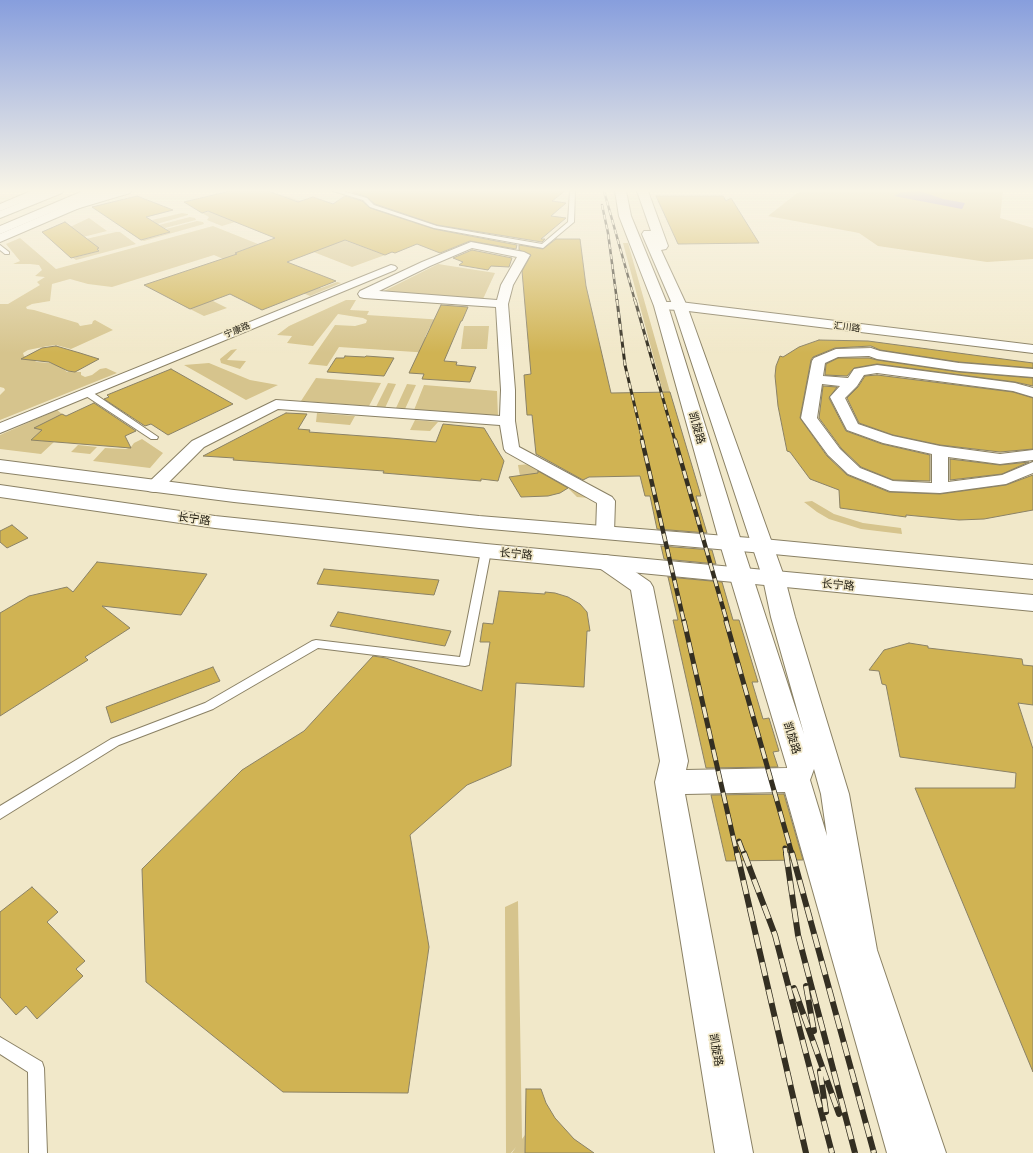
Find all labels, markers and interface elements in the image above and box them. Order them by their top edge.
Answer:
street label: 宁康路 [222,320,252,340]
street label: 汇川路 [833,320,861,334]
street label: 凯旋路 [686,410,708,446]
street label: 长宁路 [177,510,211,528]
street label: 长宁路 [499,546,533,562]
street label: 长宁路 [821,577,855,593]
street label: 凯旋路 [781,720,803,756]
street label: 凯旋路 [707,1033,725,1067]

